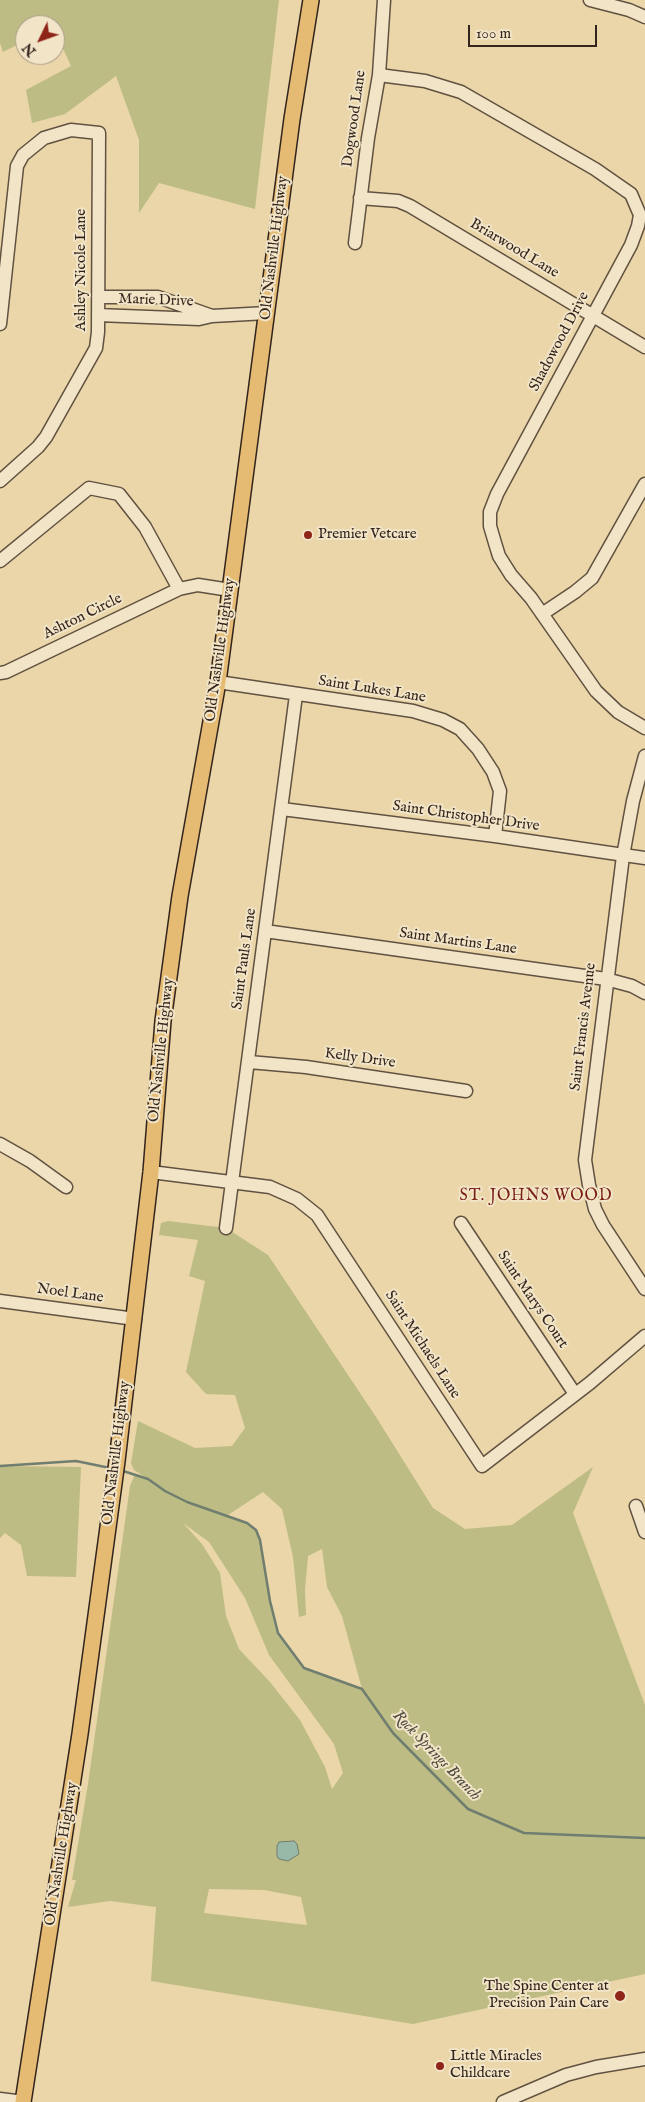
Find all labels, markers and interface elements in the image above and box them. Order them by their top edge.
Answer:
north arrow [15,15,65,65]
scale bar [470,15,599,47]
text: 100 m [476,24,511,43]
text: N [19,39,40,60]
street label: Dogwood Lane [339,69,371,169]
street label: Old Nashville Highway [257,175,293,321]
street label: Ashley Nicole Lane [73,209,91,331]
street label: Briarwood Lane [466,215,562,283]
street label: Shadowood Drive [526,289,594,395]
street label: Marie Drive [118,291,194,311]
place label: Premier Vetcare [318,526,417,544]
marker: Premier Vetcare [302,529,314,541]
street label: Old Nashville Highway [202,577,240,723]
street label: Ashton Circle [41,590,125,644]
street label: Saint Lukes Lane [317,673,427,707]
street label: Saint Christopher Drive [392,798,540,836]
street label: Saint Pauls Lane [229,907,261,1011]
street label: Saint Martins Lane [398,925,518,959]
street label: Saint Francis Avenue [567,962,601,1092]
street label: Old Nashville Highway [145,977,179,1123]
street label: Kelly Drive [323,1045,397,1073]
district label: ST. JOHNS WOOD [458,1187,614,1207]
street label: Saint Marys Court [493,1248,571,1352]
street label: Noel Lane [36,1280,104,1308]
street label: Saint Michaels Lane [380,1288,464,1402]
street label: Old Nashville Highway [99,1380,135,1526]
water label: Rock Springs Branch [388,1707,484,1805]
street label: Old Nashville Highway [42,1781,82,1927]
place label: The Spine Center at Precision Pain Care [484,1978,609,2013]
marker: The Spine Center at Precision Pain Care [613,1989,627,2003]
place label: Little Miracles Childcare [450,2048,542,2083]
marker: Little Miracles Childcare [434,2060,446,2072]

